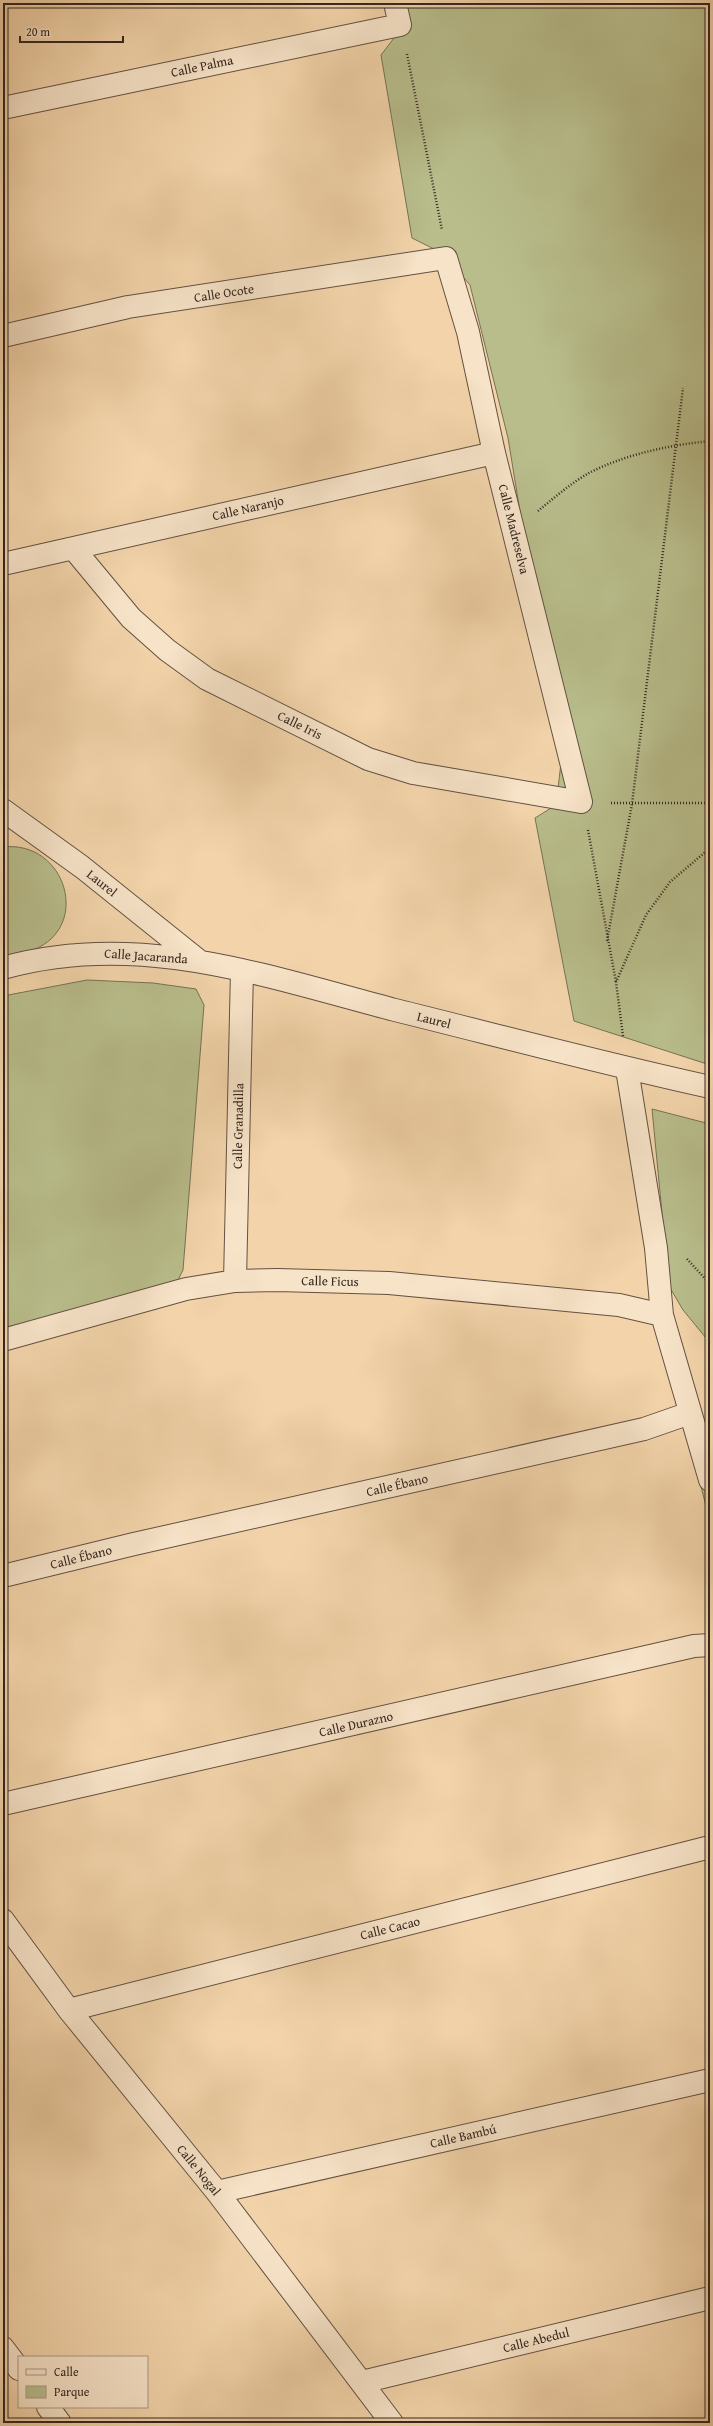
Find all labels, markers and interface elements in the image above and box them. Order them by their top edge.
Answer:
scale bar [20,18,123,44]
text: 20 m [26,23,50,40]
street label: Calle Palma [169,50,236,82]
street label: Calle Ocote [193,279,255,307]
street label: Calle Madreselva [494,482,535,577]
street label: Calle Naranjo [210,490,286,525]
street label: Calle Iris [274,706,326,744]
street label: Laurel [83,865,122,901]
street label: Calle Jacaranda [104,944,189,968]
street label: Laurel [415,1007,453,1033]
street label: Calle Granadilla [228,1082,248,1169]
street label: Calle Ficus [301,1271,359,1291]
street label: Calle Ébano [364,1469,430,1501]
street label: Calle Ébano [48,1540,114,1574]
street label: Calle Durazno [317,1706,395,1742]
street label: Calle Cacao [358,1911,422,1945]
street label: Calle Bambú [428,2119,498,2153]
street label: Calle Nogal [172,2140,226,2200]
street label: Calle Abedul [501,2322,572,2357]
legend [18,2356,148,2408]
text: Calle [54,2363,79,2380]
text: Parque [54,2383,90,2400]

